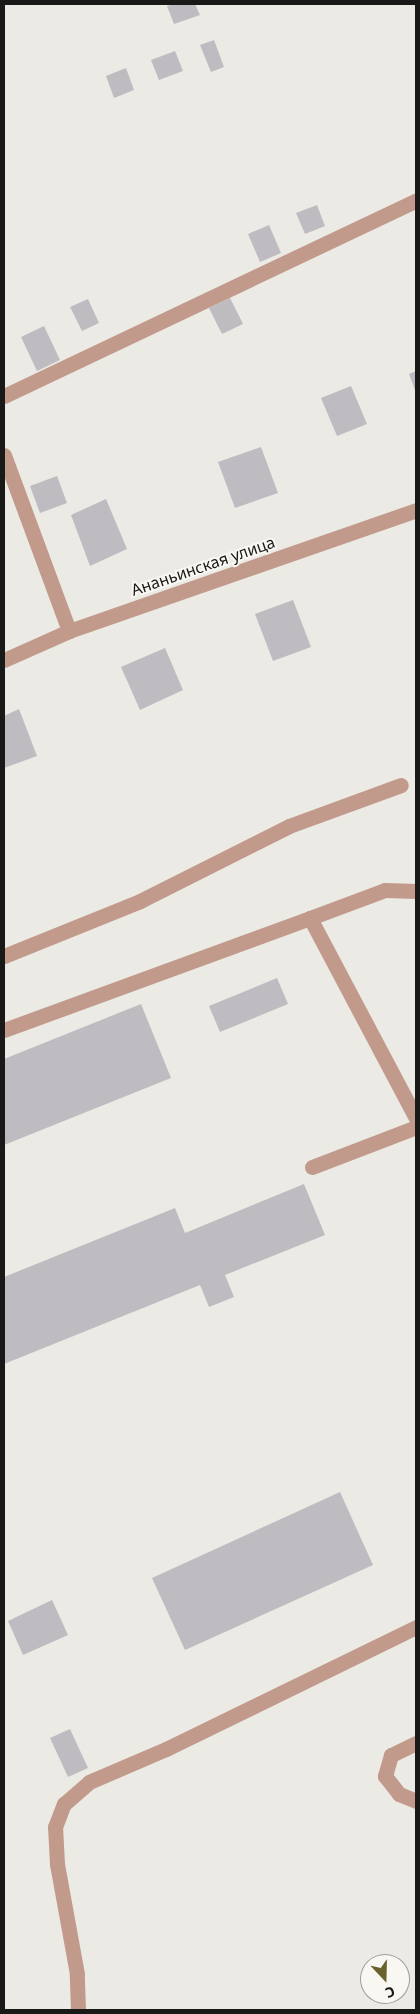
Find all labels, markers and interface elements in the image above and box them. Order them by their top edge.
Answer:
street label: Ананьинская улица [129,532,277,600]
north arrow [360,1954,410,2004]
text: С [383,1982,398,2003]

